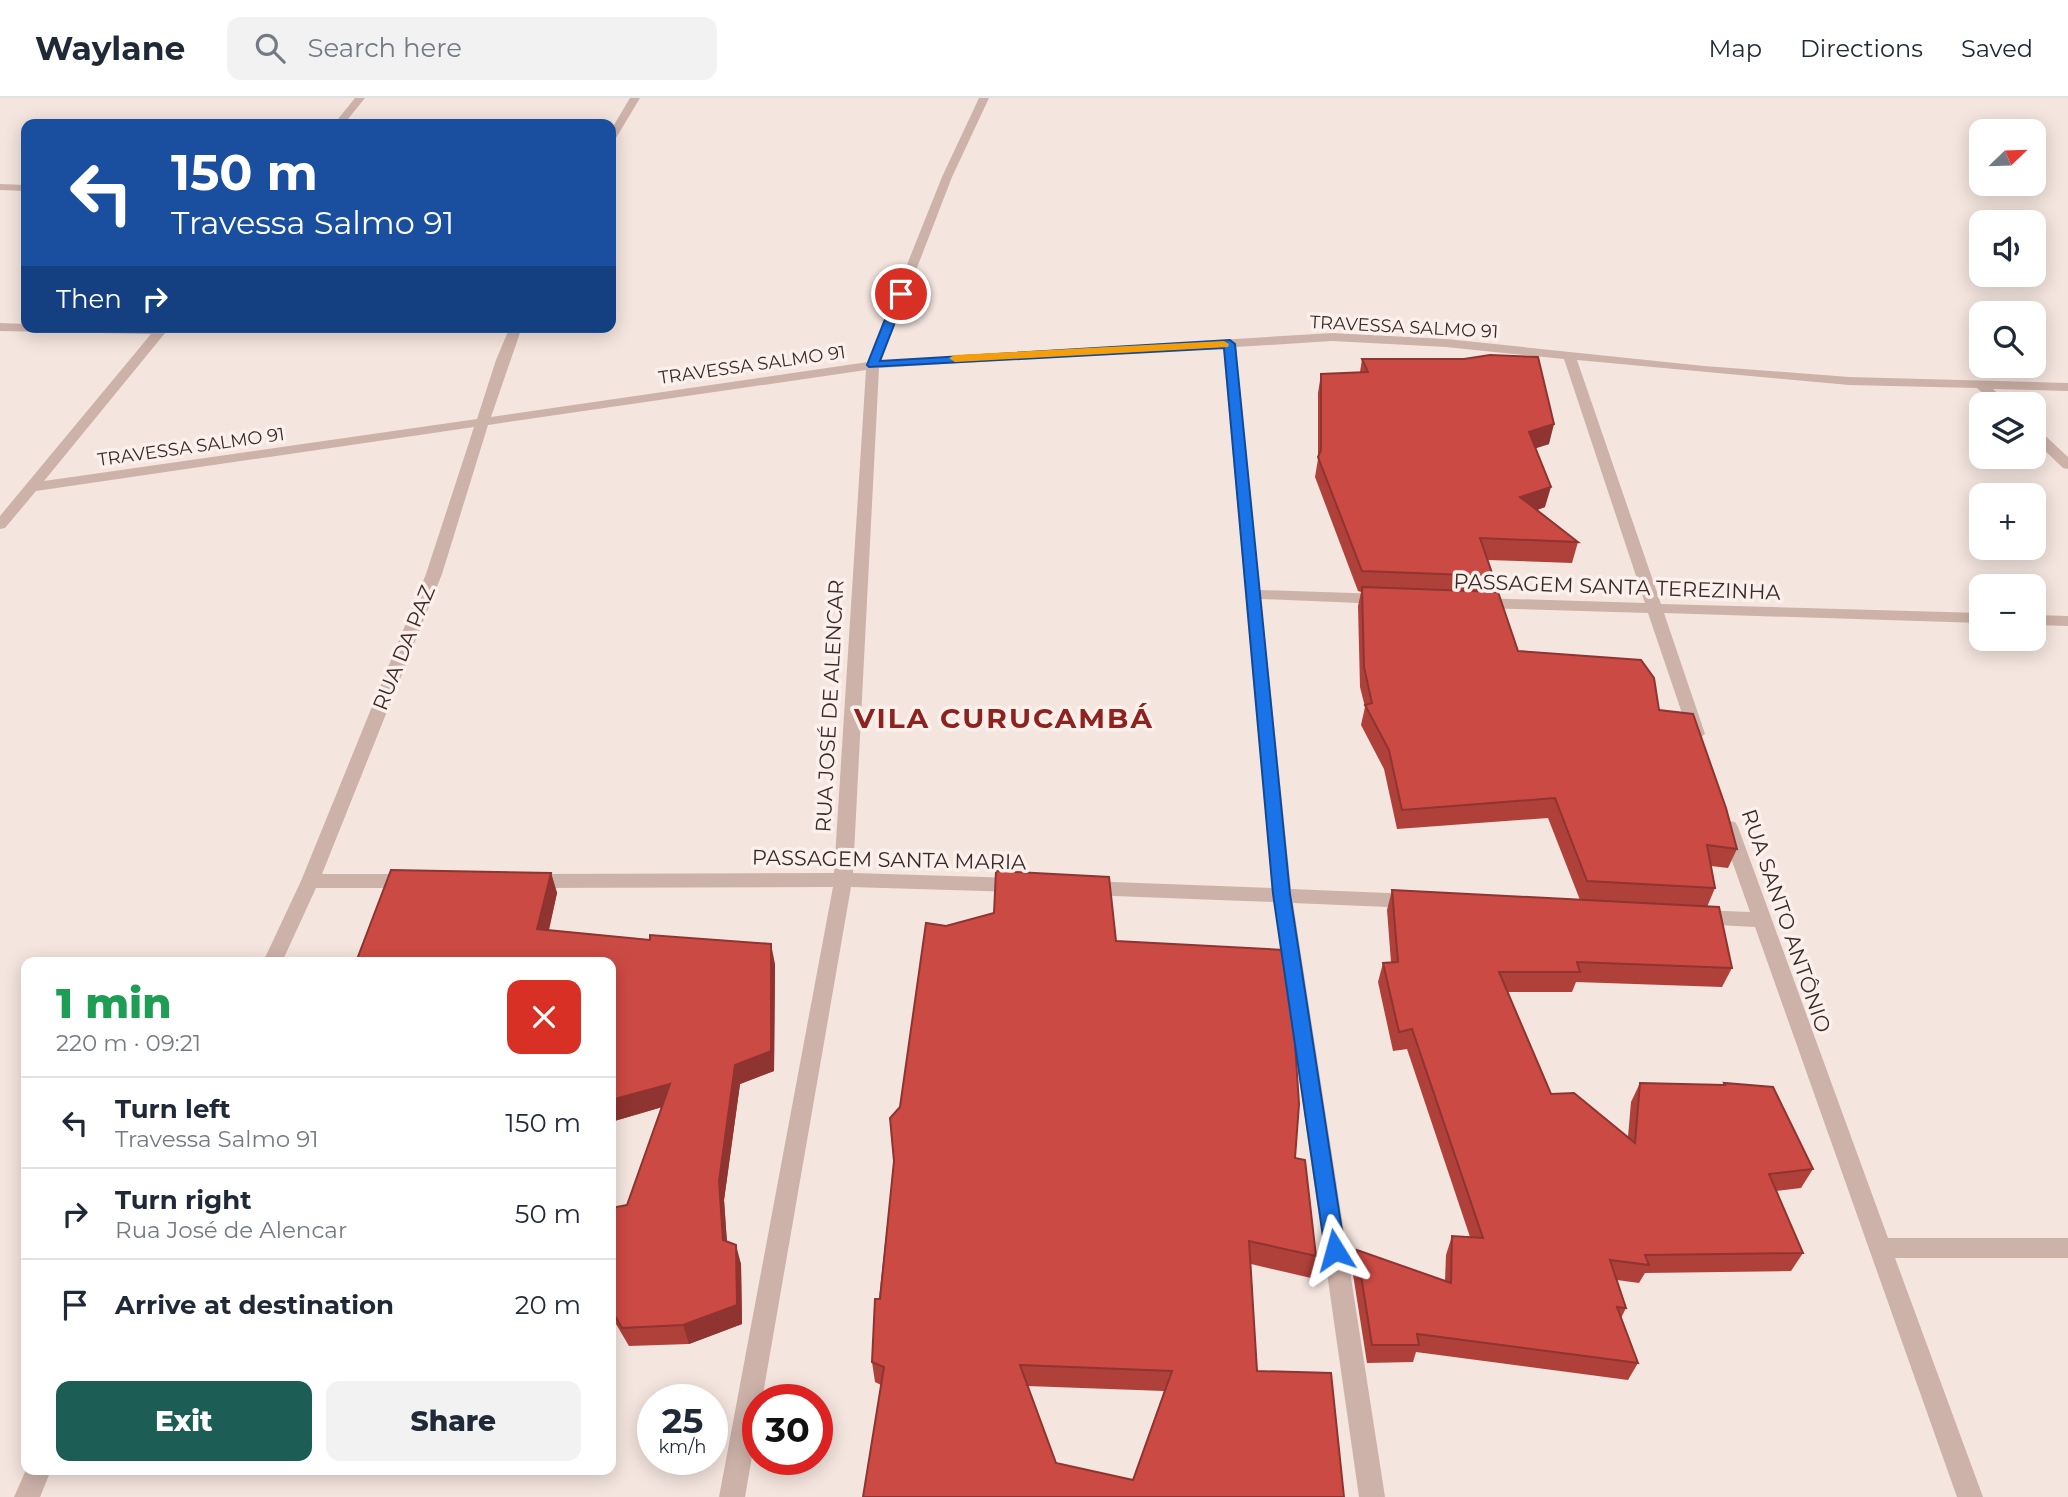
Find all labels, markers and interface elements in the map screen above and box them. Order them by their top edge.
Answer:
search box [227,17,717,80]
text: Waylane [35,28,185,68]
icon: search [251,29,289,67]
text: Search here [307,32,462,64]
text: Map [1709,34,1762,63]
text: Directions [1800,34,1923,63]
text: Saved [1961,34,2033,63]
north arrow [1969,119,2046,196]
map controls [1969,119,2046,651]
text: 150 m [171,143,318,202]
icon: left [56,147,147,238]
text: Travessa Salmo 91 [171,203,454,242]
button: sound [1969,210,2046,287]
pin [871,264,931,324]
icon: arrive [882,275,920,313]
icon: right [136,280,174,318]
text: Then [56,283,122,315]
button: search [1969,301,2046,378]
street label: TRAVESSA SALMO 91 [1309,311,1499,343]
street label: TRAVESSA SALMO 91 [657,341,847,389]
button: layers [1969,392,2046,469]
street label: TRAVESSA SALMO 91 [96,423,286,471]
button: + [1969,483,2046,560]
street label: PASSAGEM SANTA TEREZINHA [1453,568,1782,605]
button: − [1969,574,2046,651]
street label: RUA JOSÉ DE ALENCAR [810,579,849,833]
street label: RUA DA PAZ [367,582,440,714]
district label: VILA CURUCAMBÁ [853,701,1154,735]
street label: RUA SANTO ANTÔNIO [1736,806,1836,1036]
street label: PASSAGEM SANTA MARIA [752,845,1027,874]
text: 1 min [56,977,172,1029]
button: close [507,980,581,1054]
text: 220 m · 09:21 [56,1029,201,1057]
text: Turn left [115,1093,231,1125]
icon: left [56,1104,94,1142]
text: 150 m [505,1107,581,1139]
text: Travessa Salmo 91 [115,1125,319,1153]
text: Turn right [115,1184,251,1216]
icon: right [56,1195,94,1233]
text: 50 m [515,1198,581,1230]
position arrow [1298,1213,1372,1287]
text: Rua José de Alencar [115,1216,347,1244]
icon: arrive [56,1286,94,1324]
text: Arrive at destination [115,1289,394,1321]
text: 20 m [515,1289,581,1321]
button: Exit [56,1381,312,1461]
button: Share [326,1381,581,1461]
speed limit sign: 30 [742,1384,833,1475]
text: 25 [662,1399,703,1442]
text: km/h [658,1436,707,1458]

